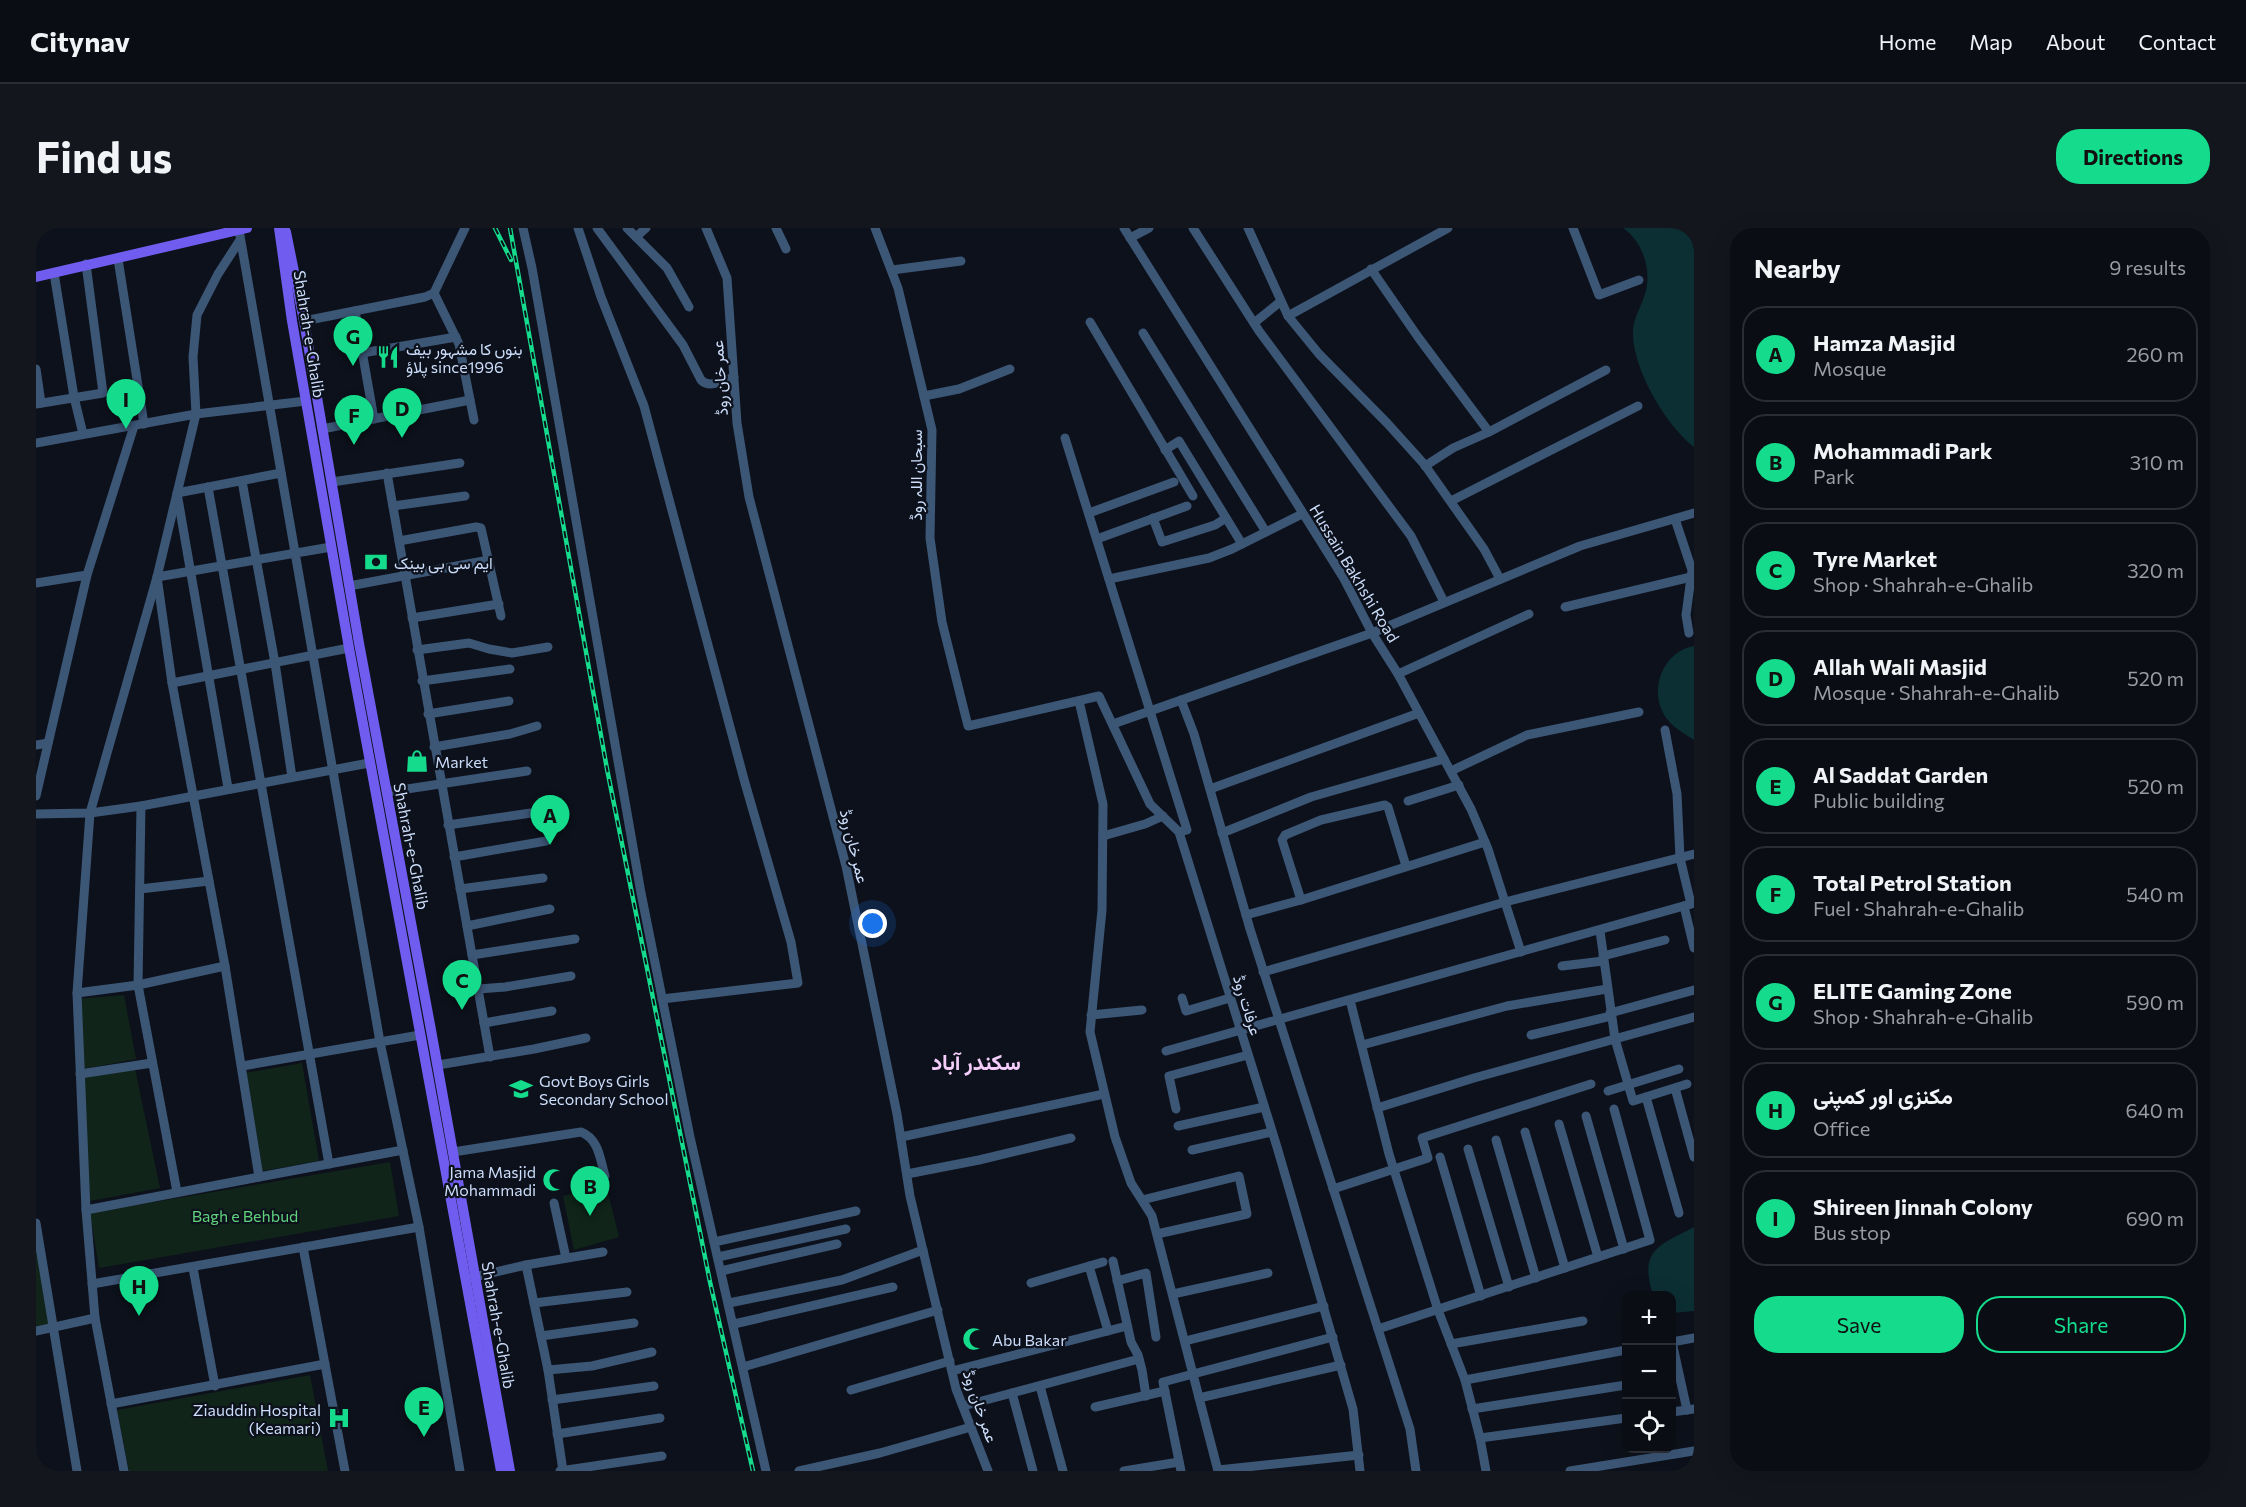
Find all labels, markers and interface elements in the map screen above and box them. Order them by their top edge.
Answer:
text: Citynav [30,24,130,58]
text: Home [1879,29,1936,54]
text: Map [1969,29,2013,54]
text: About [2046,29,2105,54]
text: Contact [2138,29,2216,54]
button: Directions [2056,129,2210,184]
text: Find us [36,130,172,182]
text: Nearby [1754,252,1841,283]
text: 9 results [2109,255,2186,279]
street label: Shahrah-e-Ghalib [291,269,329,399]
pin: G [334,316,372,366]
text: Hamza Masjid [1813,329,1955,356]
place label: بنوں کا مشہور بیف پلاؤ since1996 [406,339,523,379]
street label: عمر خان روڈ [707,340,733,416]
text: A [1768,342,1783,366]
text: 260 m [2126,342,2184,366]
restaurant icon: بنوں کا مشہور بیف پلاؤ since1996 [375,344,401,370]
text: Mosque [1813,356,1886,380]
pin: I [106,380,146,429]
pin: D [382,388,422,438]
pin: F [334,396,374,445]
street label: سبحان اللہ روڈ [906,429,927,521]
text: Mohammadi Park [1813,437,1992,464]
text: B [1769,450,1782,474]
text: 310 m [2130,450,2184,474]
text: Park [1813,464,1855,488]
street label: Hussain Bakhshi Road [1306,501,1404,645]
text: Tyre Market [1813,545,1937,572]
bank icon: ایم سی بی بینک [363,549,389,575]
place label: ایم سی بی بینک [394,553,493,574]
text: C [1769,558,1782,582]
text: 320 m [2127,558,2184,582]
text: Shop · Shahrah-e-Ghalib [1813,572,2033,596]
text: Allah Wali Masjid [1813,653,1987,680]
text: D [1768,666,1783,690]
text: 520 m [2127,666,2184,690]
text: Mosque · Shahrah-e-Ghalib [1813,680,2060,704]
shop icon: Market [404,748,430,774]
place label: Market [435,752,489,771]
text: Al Saddat Garden [1813,761,1988,788]
text: E [1770,774,1781,798]
text: 520 m [2127,774,2184,798]
street label: Shahrah-e-Ghalib [390,781,434,911]
text: Public building [1813,788,1945,812]
pin: A [530,796,570,845]
street label: عمر خان روڈ [835,807,873,885]
text: Total Petrol Station [1813,869,2012,896]
text: F [1770,882,1781,906]
text: 540 m [2126,882,2184,906]
text: Fuel · Shahrah-e-Ghalib [1813,896,2024,920]
your location [858,909,887,938]
pin: C [442,960,482,1010]
street label: عرفات روڈ [1228,973,1266,1038]
text: ELITE Gaming Zone [1813,977,2012,1004]
text: G [1768,990,1783,1014]
text: 590 m [2126,990,2184,1014]
text: Shop · Shahrah-e-Ghalib [1813,1004,2033,1028]
district label: سکندر آباد [931,1048,1021,1076]
place label: Govt Boys Girls Secondary School [539,1071,668,1108]
school or university icon: Govt Boys Girls Secondary School [508,1076,534,1102]
text: مکنزی اور کمپنی [1813,1082,1953,1109]
text: H [1768,1098,1783,1122]
text: 640 m [2126,1098,2184,1122]
text: Office [1813,1116,1870,1140]
place label: Jama Masjid Mohammadi [444,1162,536,1199]
pin: B [570,1166,610,1216]
mosque icon: Jama Masjid Mohammadi [541,1167,567,1193]
text: Shireen Jinnah Colony [1813,1193,2033,1220]
park label: Bagh e Behbud [192,1206,298,1225]
text: I [1772,1206,1779,1230]
text: 690 m [2126,1206,2184,1230]
text: Bus stop [1813,1220,1891,1244]
street label: Shahrah-e-Ghalib [478,1260,520,1390]
pin: H [120,1266,158,1316]
map controls [1622,1291,1676,1453]
button: + [1622,1291,1676,1345]
button: Save [1754,1296,1964,1353]
button: Share [1976,1296,2186,1353]
mosque icon: Abu Bakar [961,1326,987,1352]
place label: Abu Bakar [992,1330,1067,1349]
button: − [1622,1345,1676,1399]
street label: عمر خان روڈ [958,1367,1002,1445]
pin: E [404,1388,444,1437]
button: locate [1622,1399,1676,1453]
place label: Ziauddin Hospital (Keamari) [193,1400,321,1437]
hospital icon: Ziauddin Hospital (Keamari) [326,1405,352,1431]

